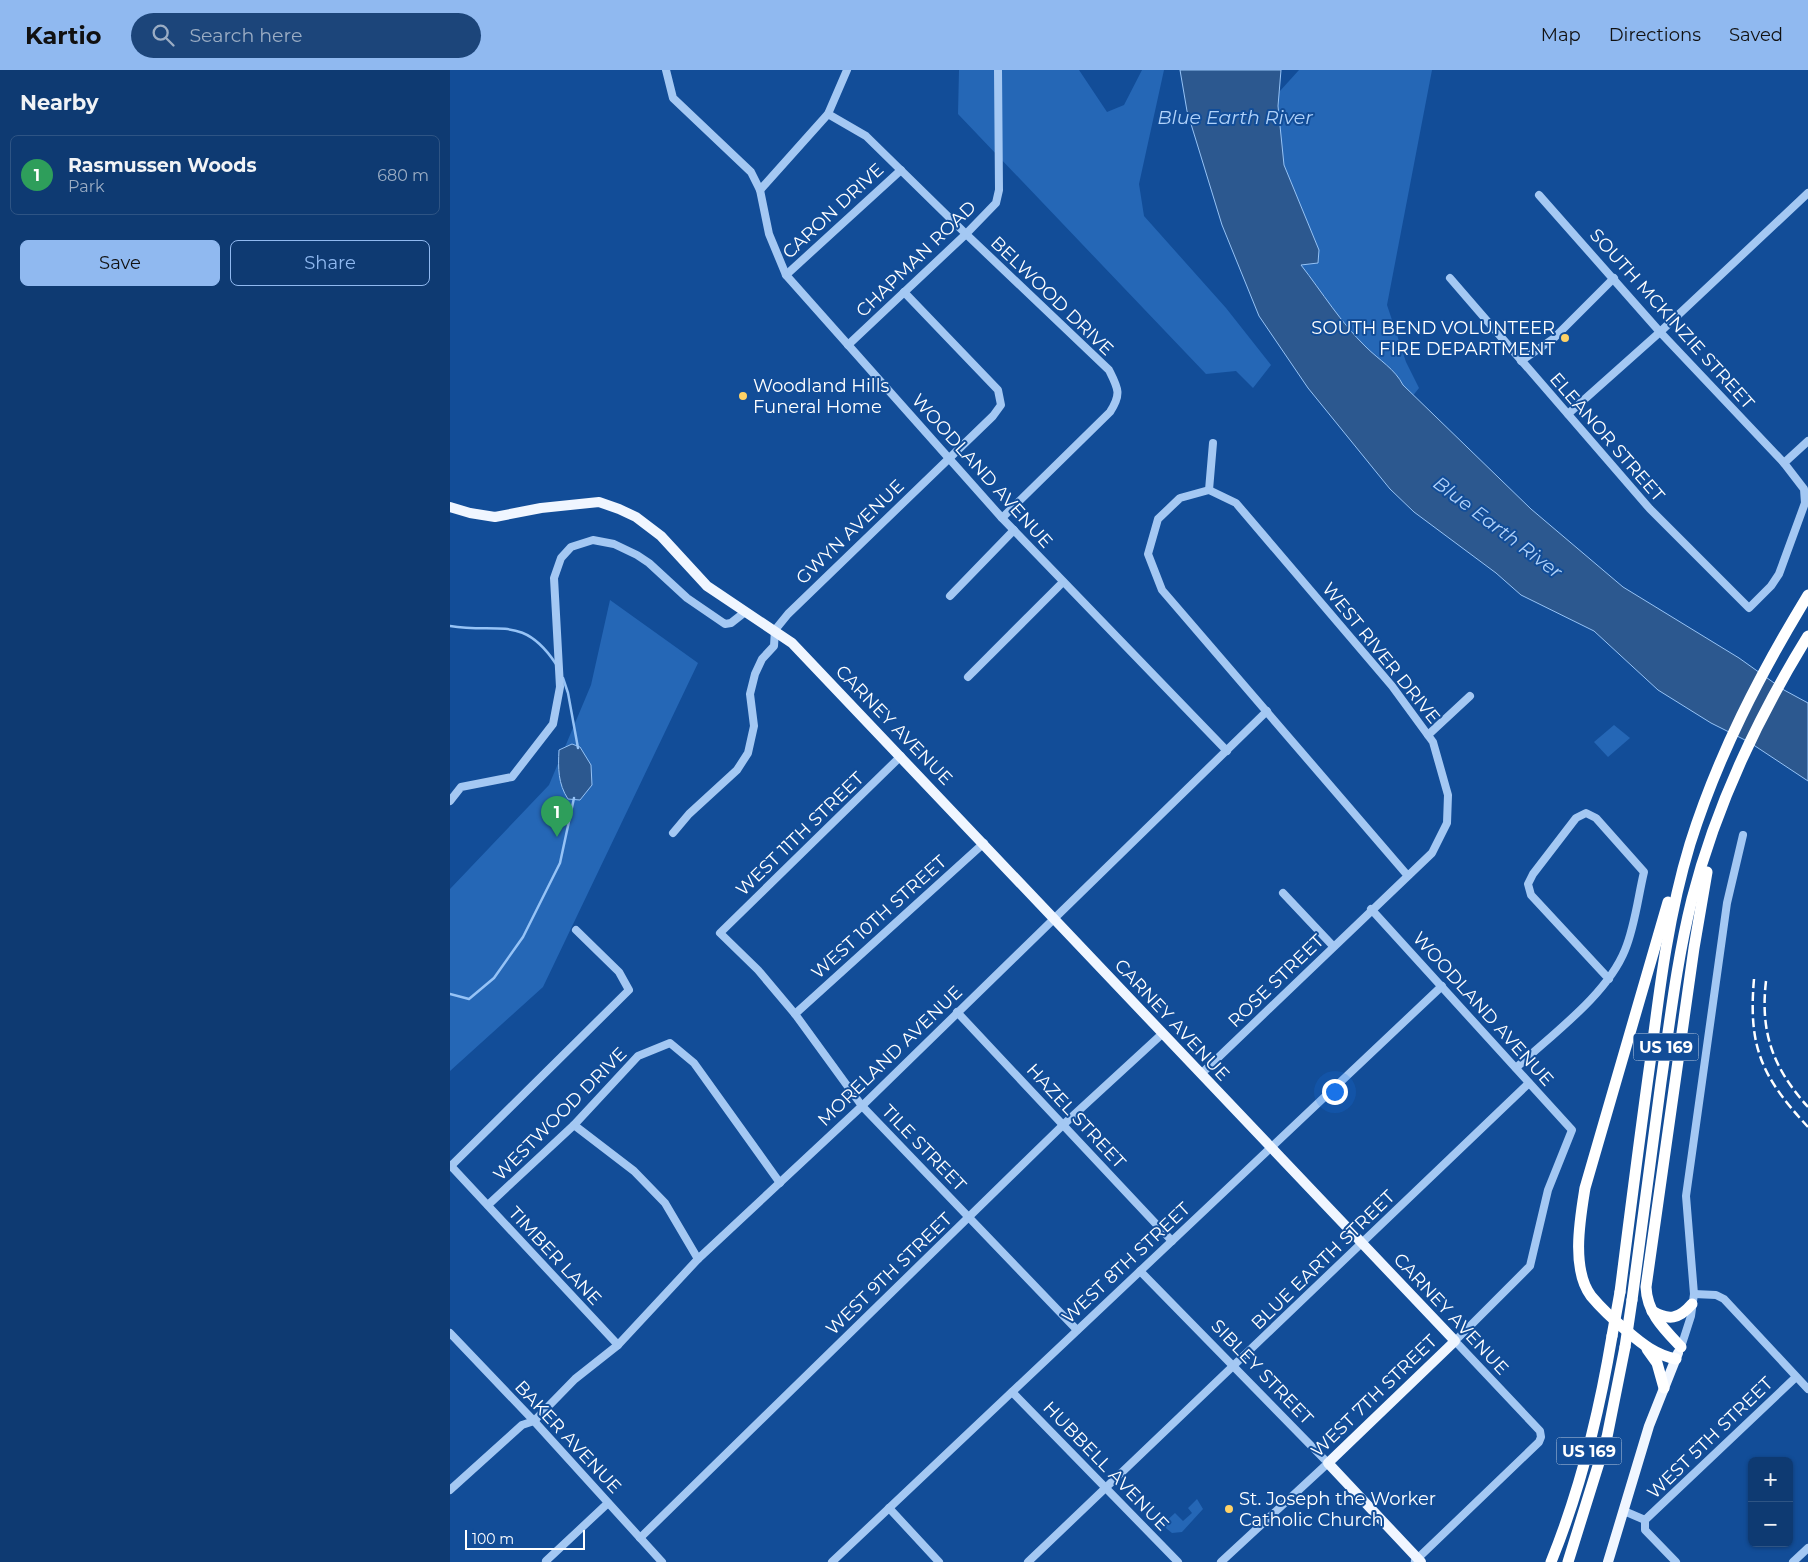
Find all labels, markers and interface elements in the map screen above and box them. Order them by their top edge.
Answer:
search box [131,13,481,58]
text: Kartio [25,21,101,50]
icon: search [149,21,177,49]
text: Search here [189,24,302,47]
text: Map [1541,24,1581,46]
text: Directions [1609,24,1701,46]
text: Saved [1729,24,1783,46]
text: Nearby [20,90,99,115]
water label: Blue Earth River [1157,106,1313,129]
text: Rasmussen Woods [68,154,257,177]
street label: CARON DRIVE [778,159,888,263]
text: 1 [34,166,40,185]
text: 680 m [377,166,429,185]
text: Park [68,177,105,196]
street label: CHAPMAN ROAD [851,196,981,322]
street label: SOUTH MCKINZIE STREET [1585,224,1759,414]
street label: BELWOOD DRIVE [986,232,1118,360]
button: Save [20,240,220,286]
button: Share [230,240,430,286]
place label: SOUTH BEND VOLUNTEER FIRE DEPARTMENT [1311,317,1556,360]
marker: SOUTH BEND VOLUNTEER FIRE DEPARTMENT [1559,332,1571,344]
street label: ELEANOR STREET [1545,368,1669,506]
place label: Woodland Hills Funeral Home [753,375,889,418]
street label: WOODLAND AVENUE [907,389,1057,553]
marker: Woodland Hills Funeral Home [737,390,749,402]
water label: Blue Earth River [1429,471,1567,584]
street label: GWYN AVENUE [791,475,909,589]
street label: WEST RIVER DRIVE [1317,578,1445,728]
street label: CARNEY AVENUE [831,660,957,790]
street label: WEST 11TH STREET [732,767,869,901]
pin: 1 [541,796,573,837]
street label: WEST 10TH STREET [807,850,952,983]
street label: WOODLAND AVENUE [1408,927,1558,1091]
street label: ROSE STREET [1224,929,1329,1032]
street label: CARNEY AVENUE [1110,955,1234,1085]
street label: MORELAND AVENUE [813,981,967,1131]
road number: US 169 [1634,1034,1698,1060]
street label: WESTWOOD DRIVE [489,1043,631,1185]
street label: HAZEL STREET [1022,1059,1131,1173]
your location [1322,1079,1348,1105]
street label: TILE STREET [877,1100,971,1196]
street label: BLUE EARTH STREET [1247,1185,1400,1334]
street label: WEST 8TH STREET [1057,1197,1195,1328]
street label: TIMBER LANE [504,1202,606,1310]
street label: WEST 9TH STREET [821,1208,957,1340]
street label: CARNEY AVENUE [1389,1249,1513,1379]
street label: SIBLEY STREET [1206,1315,1318,1430]
street label: WEST 7TH STREET [1306,1330,1442,1462]
street label: WEST 5TH STREET [1643,1372,1778,1504]
street label: BAKER AVENUE [510,1376,626,1498]
street label: HUBBELL AVENUE [1039,1397,1173,1535]
road number: US 169 [1556,1438,1622,1464]
map controls [1748,1457,1793,1547]
button: + [1748,1457,1793,1502]
place label: St. Joseph the Worker Catholic Church [1239,1488,1436,1531]
button: − [1748,1502,1793,1547]
marker: St. Joseph the Worker Catholic Church [1223,1503,1235,1515]
scale bar [465,1527,585,1550]
text: 100 m [472,1530,514,1548]

